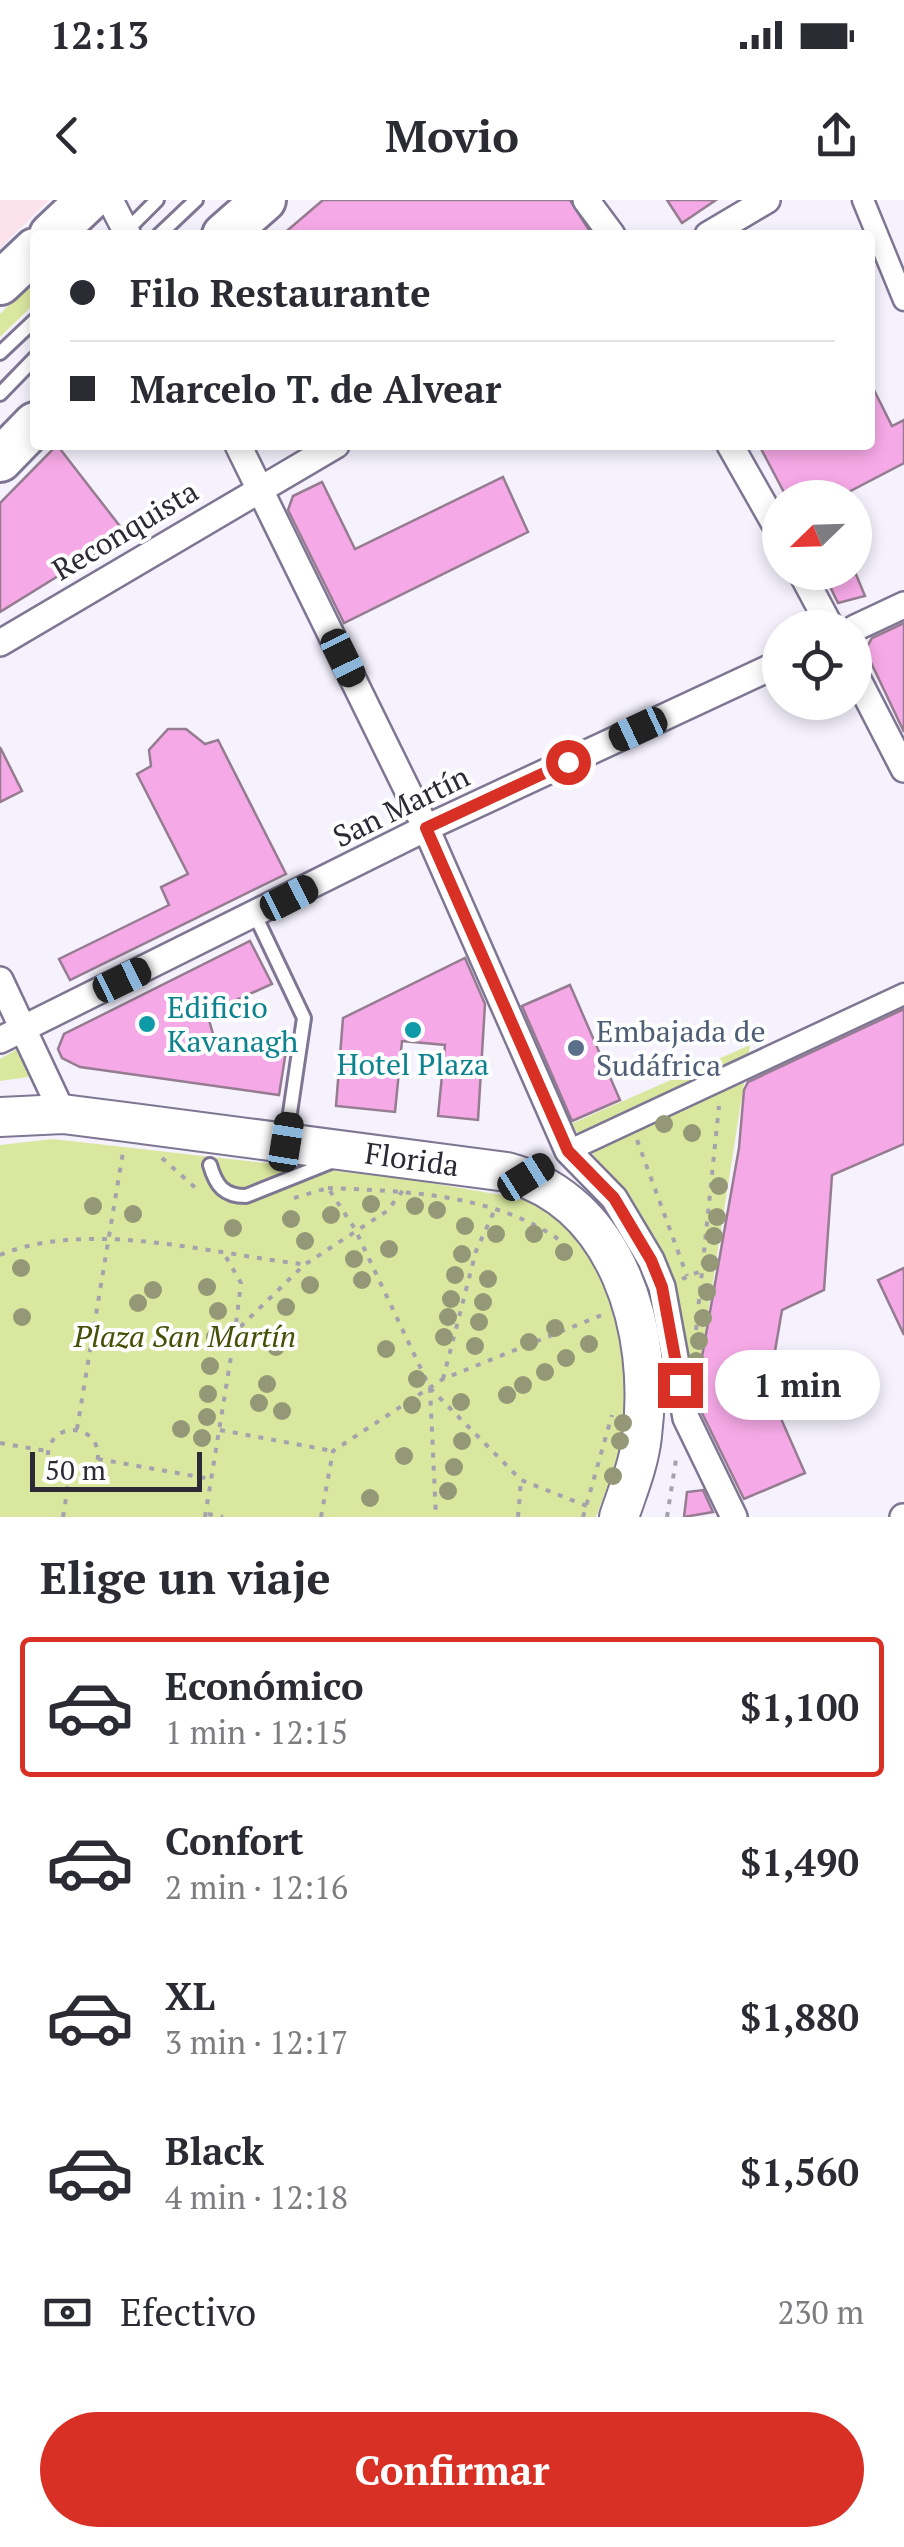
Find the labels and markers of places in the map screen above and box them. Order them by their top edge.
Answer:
place label: Edificio Kavanagh [167,987,299,1061]
place label: Embajada de Sudáfrica [596,1011,765,1085]
marker: Edificio Kavanagh [136,1013,158,1035]
marker: Hotel Plaza [402,1019,424,1041]
marker: Embajada de Sudáfrica [565,1037,587,1059]
place label: Hotel Plaza [337,1044,489,1084]

